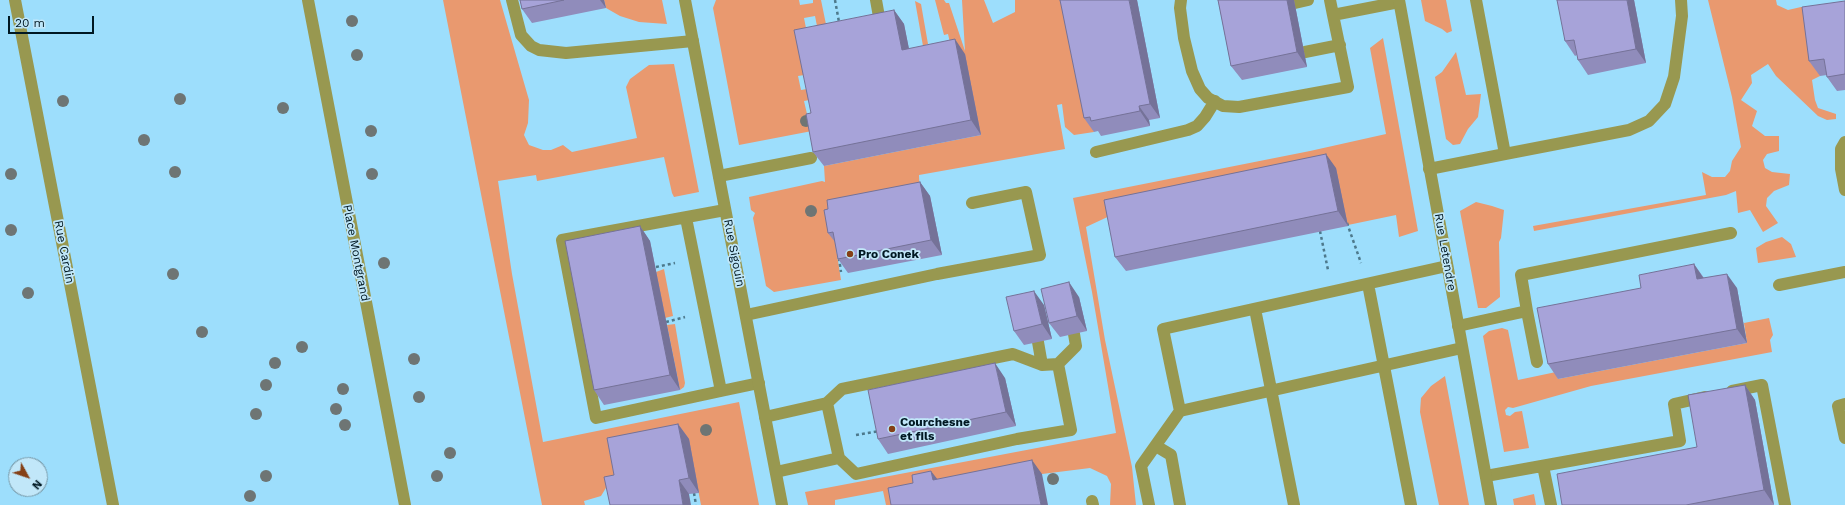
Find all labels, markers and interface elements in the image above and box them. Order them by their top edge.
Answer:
scale bar [10,8,96,34]
text: 20 m [15,16,45,30]
street label: Place Montgrand [340,203,372,303]
street label: Rue Letendre [1431,212,1459,292]
street label: Rue Sigouin [720,218,748,288]
street label: Rue Cardin [51,219,77,285]
place label: Pro Conek [858,247,919,261]
marker: Pro Conek [845,249,855,259]
place label: Courchesne et fils [900,415,970,443]
marker: Courchesne et fils [887,424,897,434]
north arrow [8,457,48,497]
text: N [29,477,44,492]

